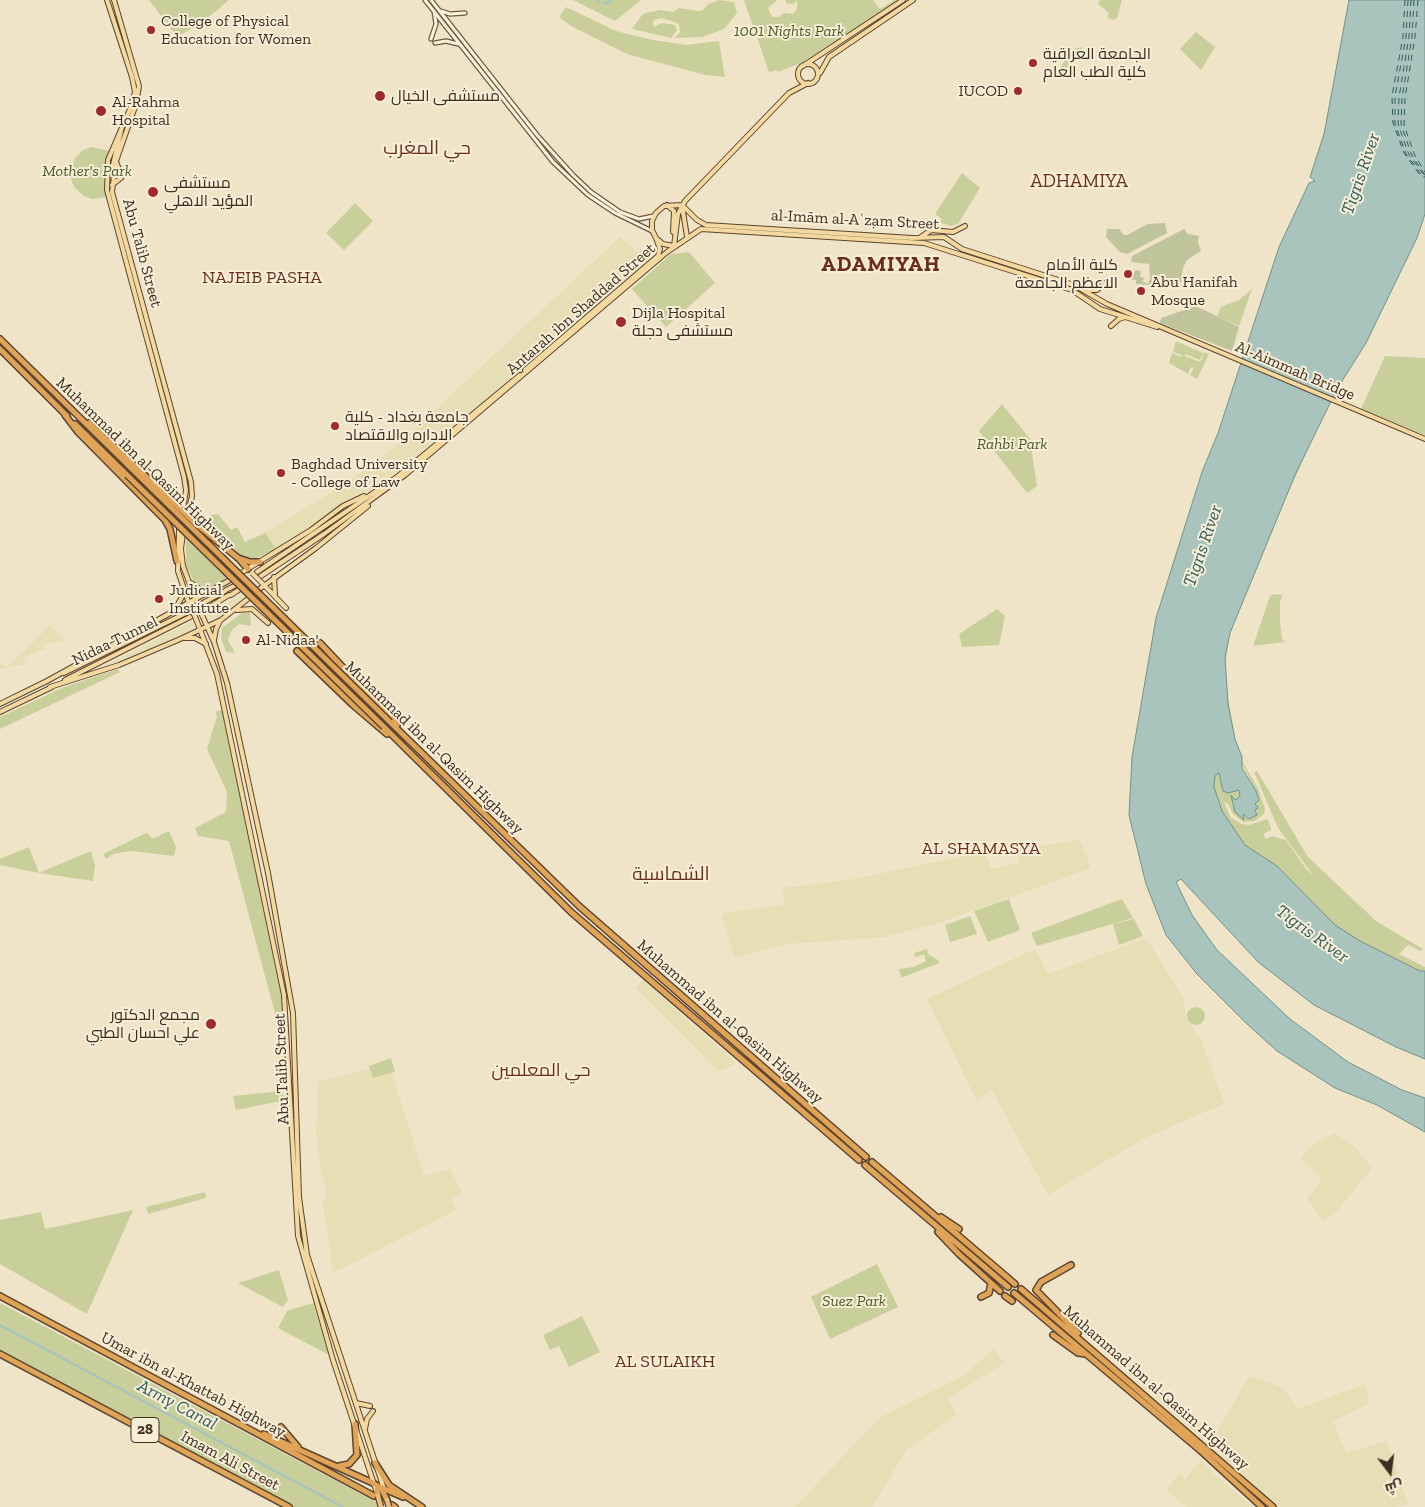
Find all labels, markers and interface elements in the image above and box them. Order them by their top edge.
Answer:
place label: College of Physical Education for Women [161,11,311,49]
park label: 1001 Nights Park [734,21,844,41]
marker: College of Physical Education for Women [145,24,157,36]
place label: الجامعة العراقية كلية الطب العام [1043,44,1151,82]
marker: الجامعة العراقية كلية الطب العام [1027,57,1039,69]
place label: IUCOD [958,81,1008,101]
marker: IUCOD [1012,85,1024,97]
place label: مستشفى الخيال [391,86,500,106]
marker: مستشفى الخيال [373,89,387,103]
place label: Al-Rahma Hospital [112,92,180,130]
marker: Al-Rahma Hospital [94,104,108,118]
water label: Tigris River [1337,130,1385,218]
district label: حي المغرب [383,138,471,160]
park label: Mother's Park [42,161,132,181]
district label: ADHAMIYA [1025,171,1133,193]
place label: مستشفى المؤيد الاهلي [164,173,253,211]
marker: مستشفى المؤيد الاهلي [146,185,160,199]
street label: Abu Talib Street [118,197,166,309]
street label: al-Imām al-Aʿẓam Street [770,206,940,234]
street label: Antarah ibn Shaddad Street [503,239,659,379]
district label: ADAMIYAH [820,252,942,278]
place label: كلية الأمام الاعظم الجامعة [1015,255,1118,293]
district label: NAJEIB PASHA [194,267,330,289]
marker: كلية الأمام الاعظم الجامعة [1122,268,1134,280]
place label: Abu Hanifah Mosque [1151,272,1238,310]
marker: Abu Hanifah Mosque [1135,285,1147,297]
place label: Dijla Hospital مستشفى دجلة [632,303,733,341]
marker: Dijla Hospital مستشفى دجلة [614,315,628,329]
street label: Al-Aimmah Bridge [1232,337,1358,405]
street label: Muhammad ibn al-Qasim Highway [52,374,238,554]
place label: جامعة بغداد - كلية الاداره والاقتصاد [345,407,469,445]
marker: جامعة بغداد - كلية الاداره والاقتصاد [329,420,341,432]
park label: Rahbi Park [977,434,1047,454]
place label: Baghdad University - College of Law [291,454,427,492]
marker: Baghdad University - College of Law [275,467,287,479]
water label: Tigris River [1179,502,1227,590]
place label: Judicial Institute [169,580,229,618]
marker: Judicial Institute [153,593,165,605]
street label: Nidaa Tunnel [69,612,161,670]
place label: Al-Nidaa' [256,630,319,650]
marker: Al-Nidaa' [240,634,252,646]
street label: Muhammad ibn al-Qasim Highway [341,658,527,838]
district label: AL SHAMASYA [915,838,1047,860]
district label: الشماسية [632,864,710,886]
water label: Tigris River [1271,900,1353,968]
street label: Muhammad ibn al-Qasim Highway [633,936,827,1108]
place label: مجمع الدكتور علي احسان الطبي [86,1005,200,1043]
street label: Abu Talib Street [270,1013,294,1125]
marker: مجمع الدكتور علي احسان الطبي [204,1017,218,1031]
district label: حي المعلمين [492,1060,590,1082]
park label: Suez Park [822,1291,886,1311]
street label: Muhammad ibn al-Qasim Highway [1059,1302,1253,1474]
street label: Umar ibn al-Khattab Highway [97,1328,289,1442]
district label: AL SULAIKH [609,1351,721,1373]
water label: Army Canal [134,1375,220,1435]
road number: 28 [131,1418,159,1442]
street label: Imam Ali Street [177,1427,283,1495]
north arrow [1365,1447,1415,1497]
text: ش [1383,1476,1405,1498]

